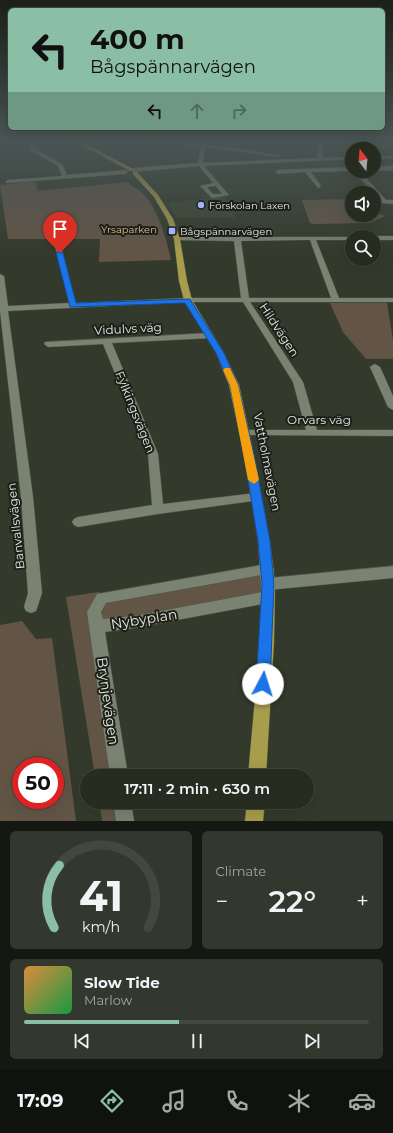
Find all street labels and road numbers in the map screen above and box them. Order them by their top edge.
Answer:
street label: Hildvägen [256,300,302,360]
street label: Vidulvs väg [94,319,162,338]
street label: Fylkingsvägen [112,369,159,455]
street label: Vattholmavägen [251,411,284,512]
street label: Orvars väg [287,412,351,427]
street label: Banvallsvägen [4,482,27,570]
street label: Nybyplan [110,605,178,633]
street label: Brynjevägen [93,656,123,746]

